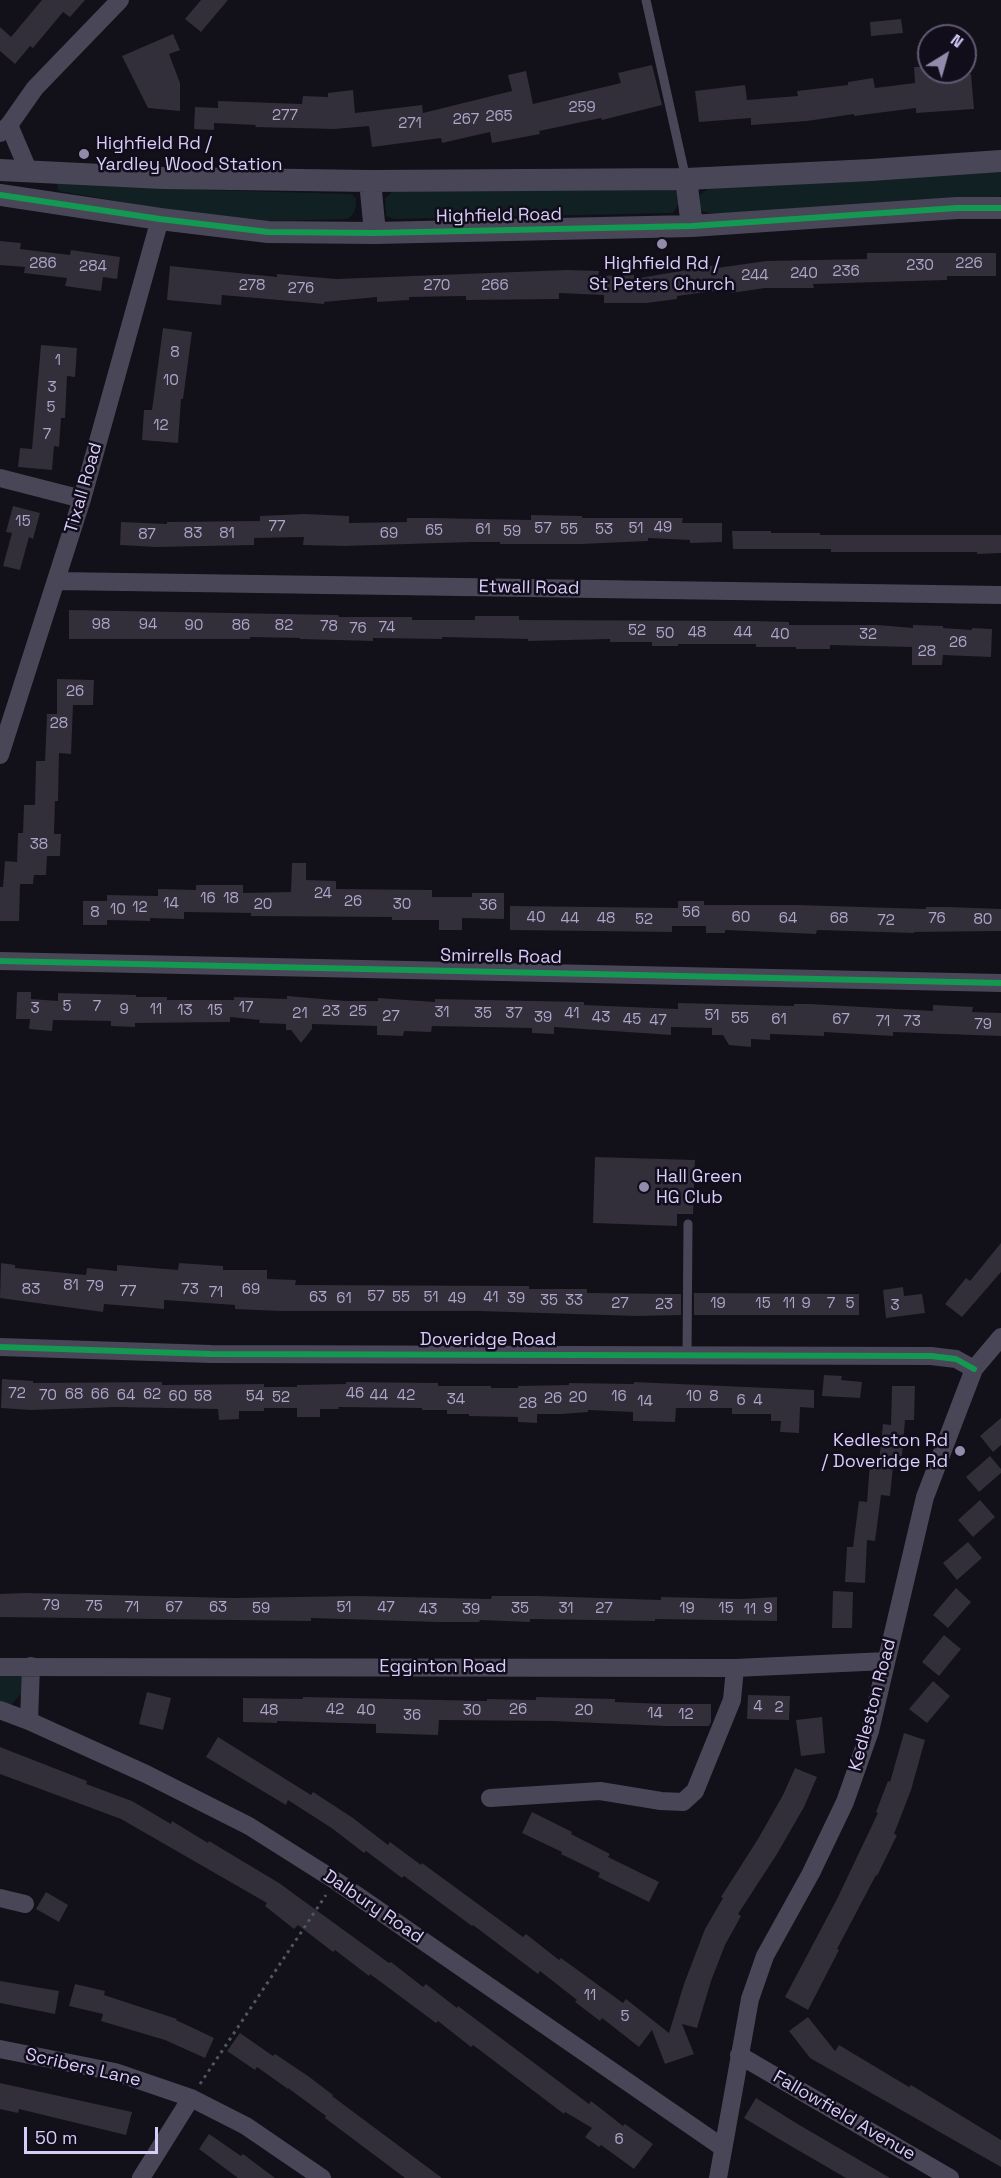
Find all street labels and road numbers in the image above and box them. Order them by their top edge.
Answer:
street label: Highfield Road [436,204,562,228]
street label: Tixall Road [61,440,107,536]
street label: Etwall Road [478,576,580,600]
street label: Smirrells Road [440,945,562,969]
street label: Doveridge Road [420,1329,556,1351]
street label: Kedleston Road [845,1636,901,1774]
street label: Egginton Road [379,1656,507,1678]
street label: Dalbury Road [319,1866,427,1948]
street label: Scribers Lane [23,2044,143,2092]
street label: Fallowfield Avenue [769,2066,919,2166]

